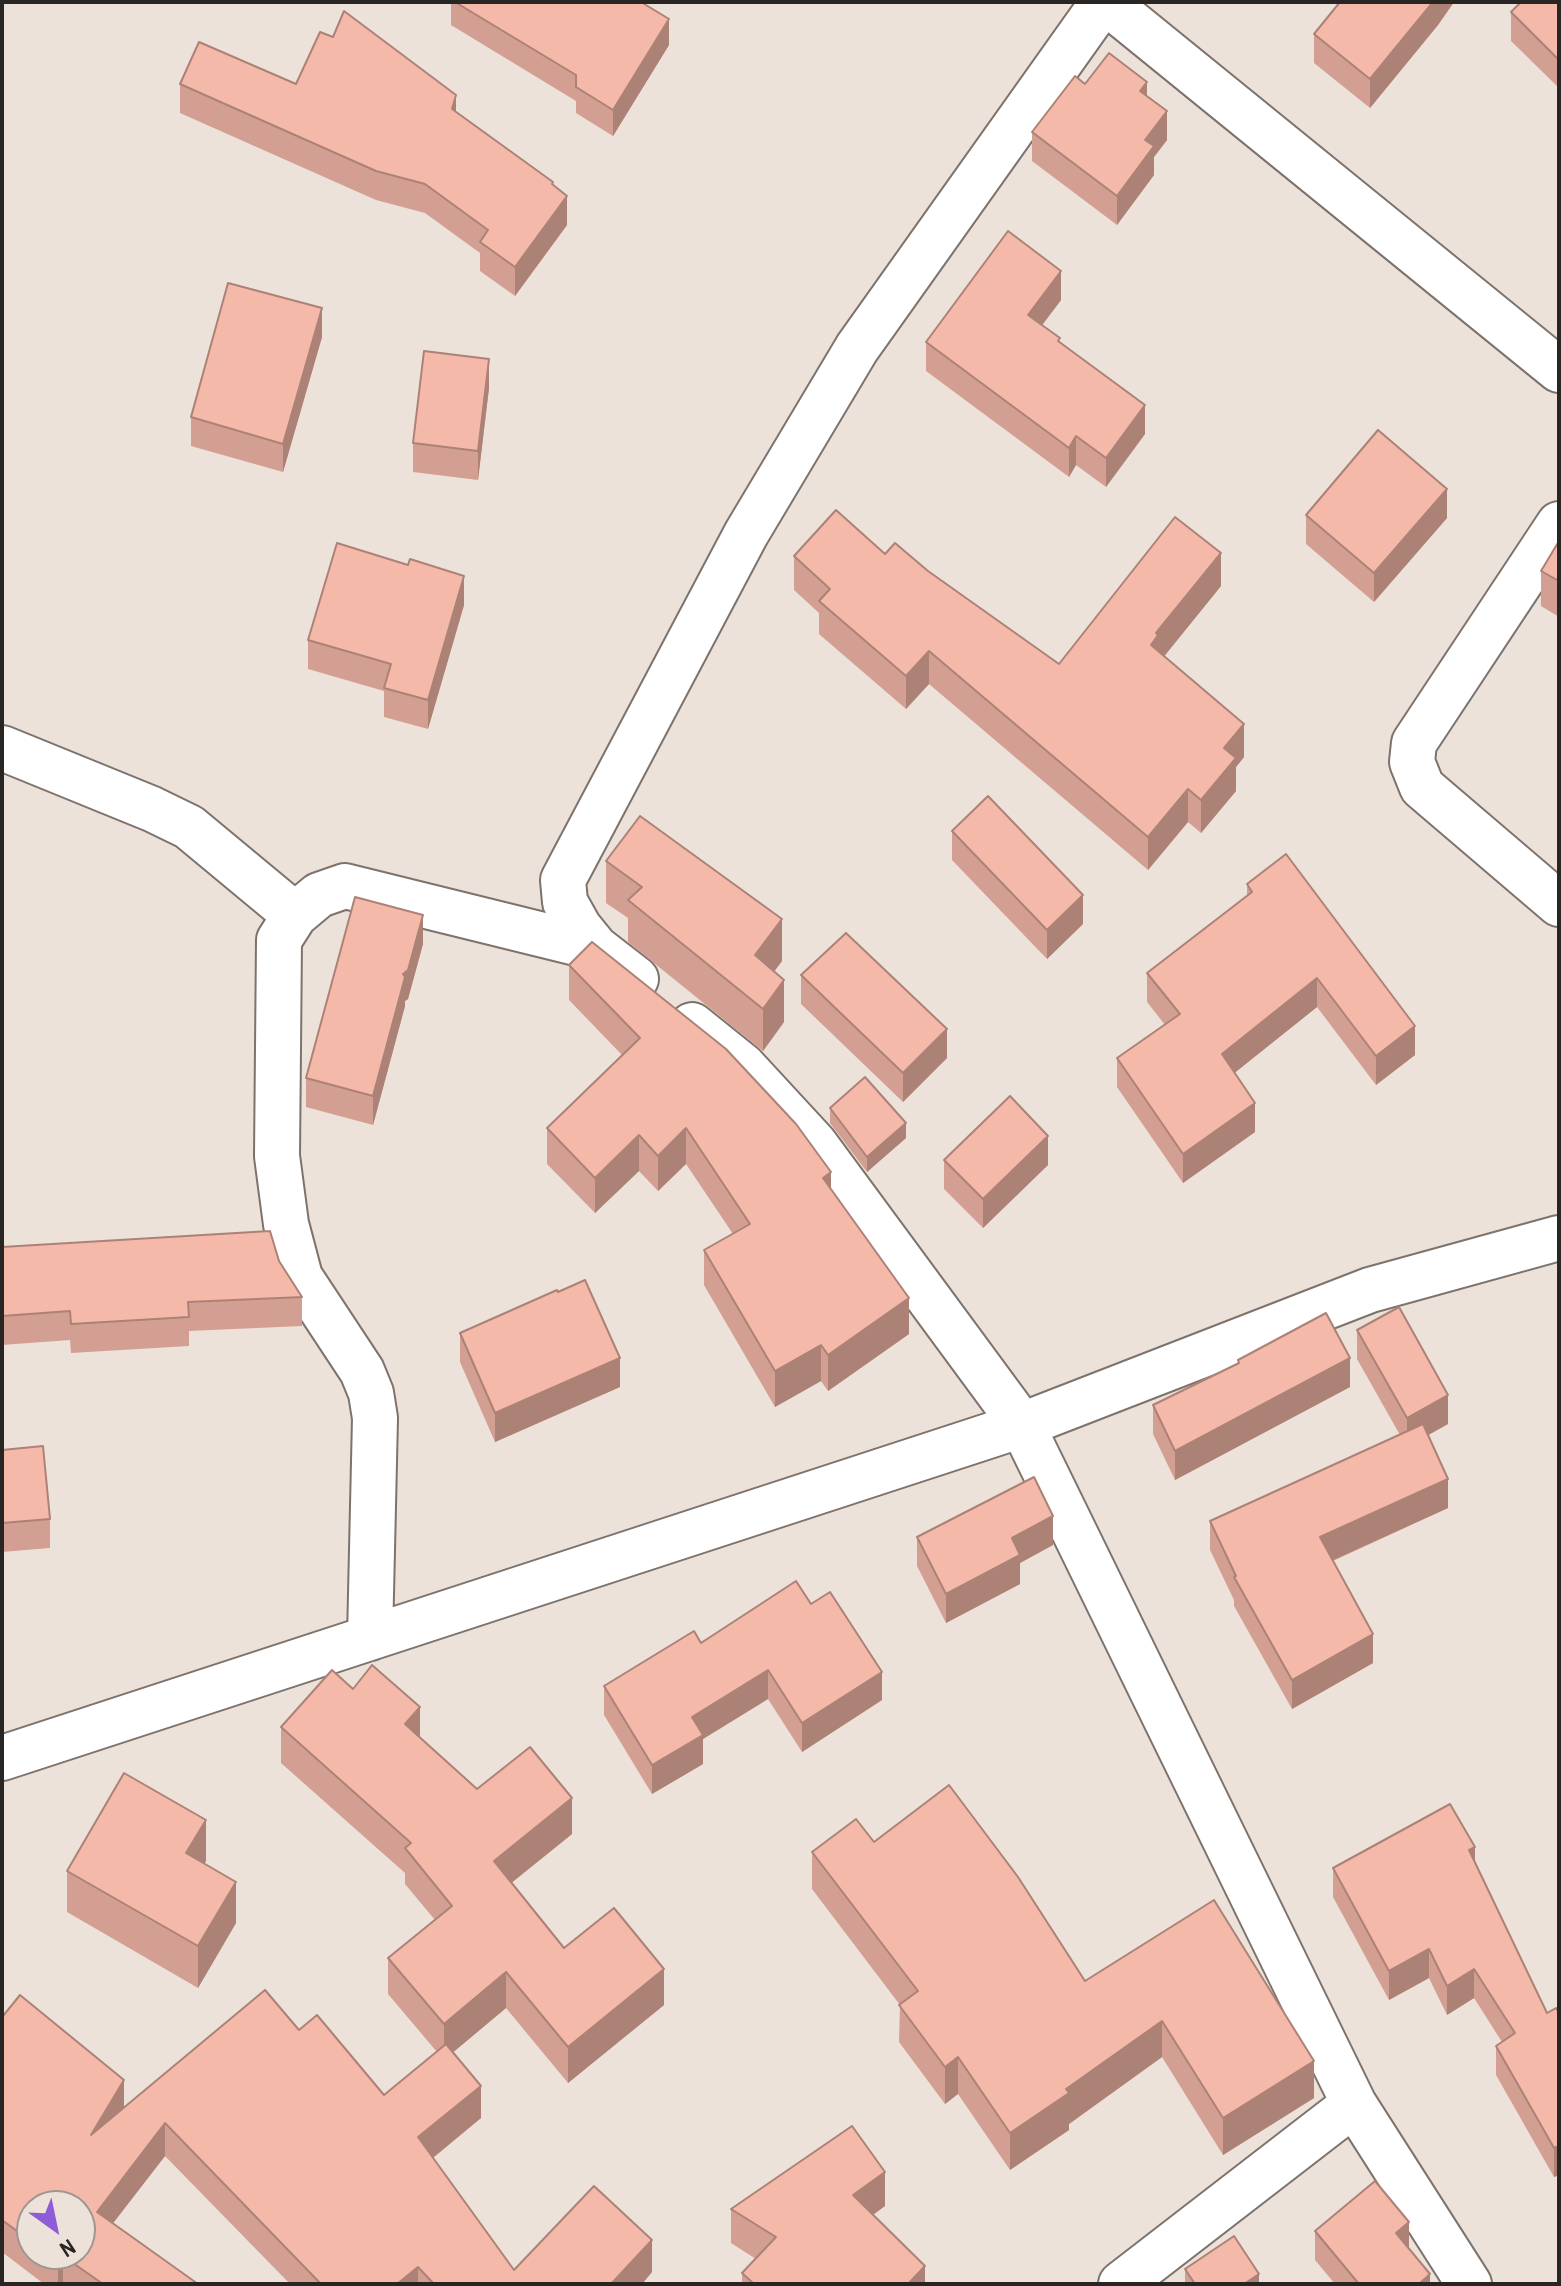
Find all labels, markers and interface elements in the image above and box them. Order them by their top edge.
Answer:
north arrow [16,2190,96,2270]
text: N [54,2232,82,2265]

